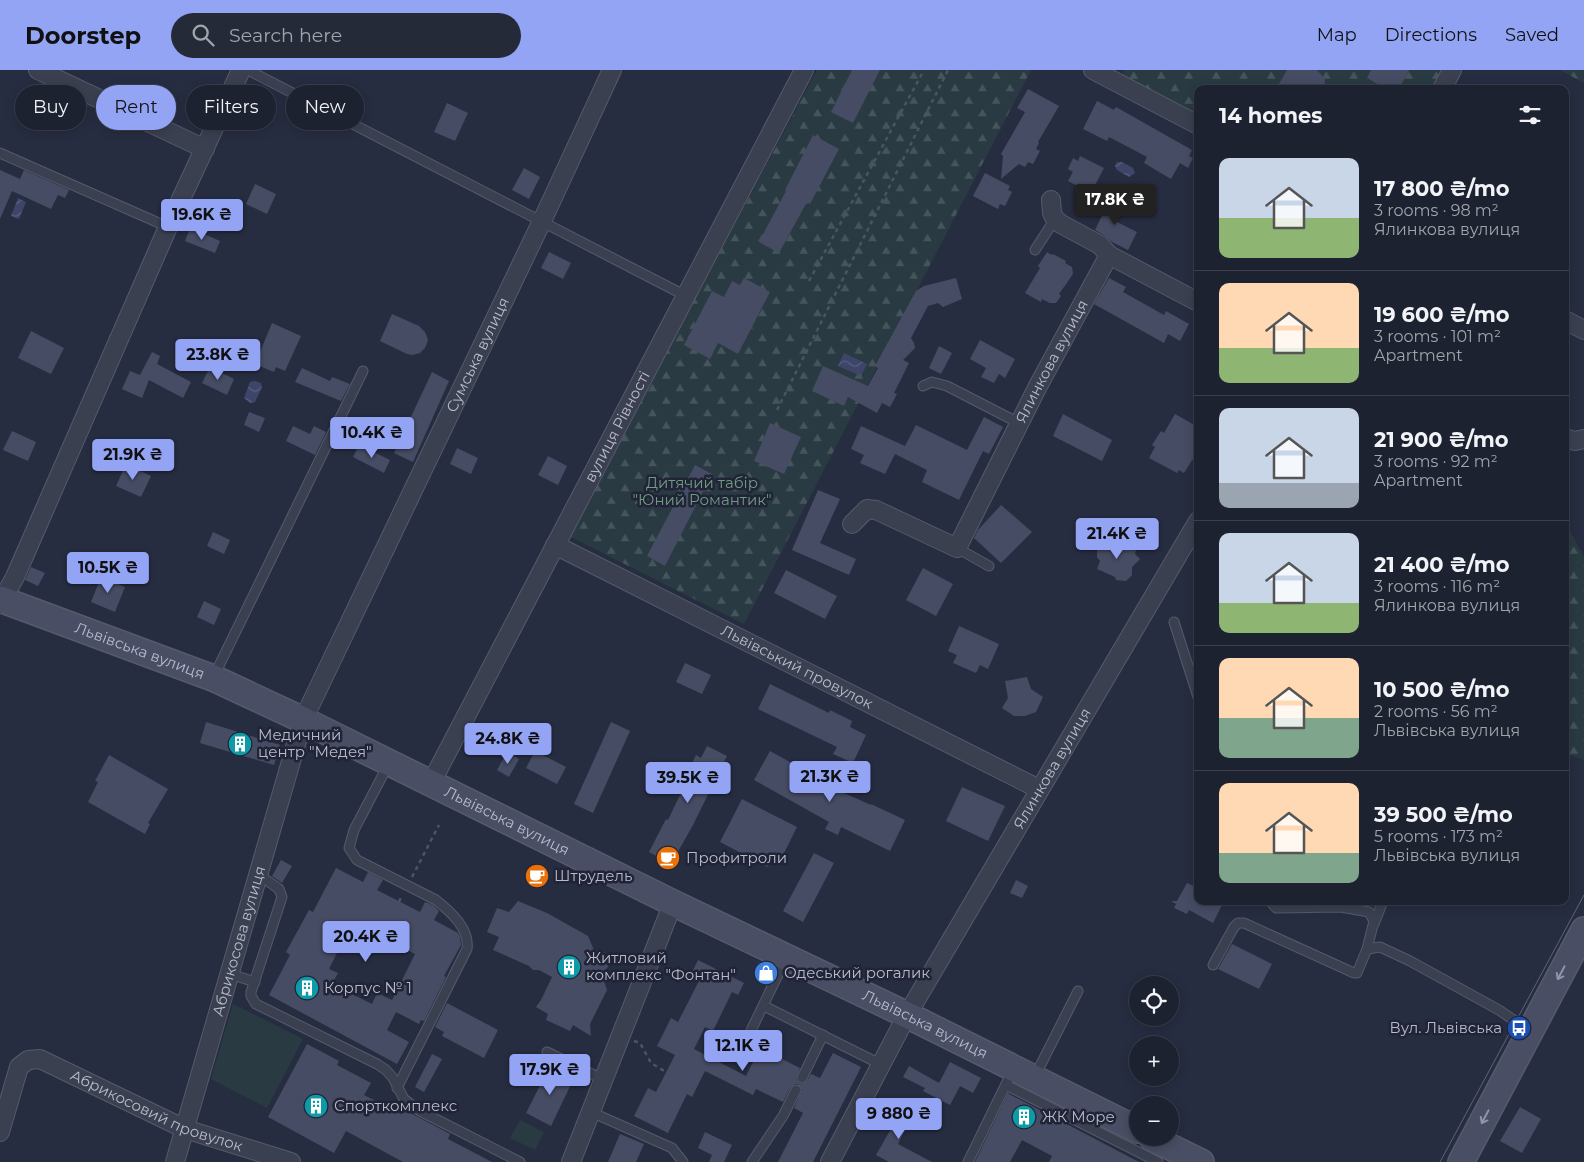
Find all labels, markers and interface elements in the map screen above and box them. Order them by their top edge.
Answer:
search box [171,13,521,58]
text: Doorstep [25,21,141,50]
icon: search [189,21,217,49]
text: Search here [229,24,342,47]
text: Map [1317,24,1357,46]
text: Directions [1385,24,1477,46]
text: Saved [1505,24,1559,46]
chip: Buy [15,85,86,130]
chip: Rent [96,85,176,130]
chip: Filters [186,85,276,130]
chip: New [286,85,364,130]
icon: filters [1516,101,1544,129]
text: 14 homes [1219,103,1323,128]
text: 17 800 ₴/mo [1374,176,1510,201]
icon: home [1259,178,1319,238]
pin: 17.8K ₴ [1069,184,1161,226]
text: 17.8K ₴ [1085,190,1145,209]
pin: 19.6K ₴ [156,198,248,241]
text: 3 rooms · 98 m² [1374,201,1499,220]
text: 19.6K ₴ [172,205,232,224]
text: Ялинкова вулиця [1374,220,1520,239]
street label: Сумська вулиця [442,294,513,415]
street label: Ялинкова вулиця [1011,296,1092,426]
text: 19 600 ₴/mo [1374,302,1510,327]
icon: home [1259,303,1319,363]
text: 3 rooms · 101 m² [1374,327,1501,346]
pin: 23.8K ₴ [172,338,264,381]
text: 23.8K ₴ [186,345,250,364]
text: Apartment [1374,346,1463,365]
street label: вулиця Рівності [580,368,654,485]
pin: 10.4K ₴ [326,416,418,459]
text: 10.4K ₴ [341,423,403,442]
text: 21 900 ₴/mo [1374,427,1509,452]
icon: home [1259,428,1319,488]
pin: 21.9K ₴ [87,438,179,481]
text: 21.9K ₴ [103,445,163,464]
text: 3 rooms · 92 m² [1374,452,1498,471]
text: Apartment [1374,471,1463,490]
park label: Дитячий табір "Юний Романтик" [632,473,772,509]
pin: 21.4K ₴ [1071,518,1163,560]
text: 21.4K ₴ [1087,524,1147,543]
pin: 10.5K ₴ [62,552,154,594]
text: 21 400 ₴/mo [1374,552,1510,577]
icon: home [1259,553,1319,613]
text: 10.5K ₴ [78,558,138,577]
text: 3 rooms · 116 m² [1374,577,1500,596]
text: Ялинкова вулиця [1374,596,1520,615]
street label: Львівська вулиця [72,618,207,683]
street label: Львівський провулок [718,620,877,713]
text: 10 500 ₴/mo [1374,677,1510,702]
icon: home [1259,678,1319,738]
text: 2 rooms · 56 m² [1374,702,1498,721]
street label: Ялинкова вулиця [1009,704,1095,832]
text: Львівська вулиця [1374,721,1520,740]
pin: 24.8K ₴ [462,722,554,765]
place label: Медичний центр "Медея" [258,725,372,761]
text: 24.8K ₴ [475,729,541,748]
building icon: Медичний центр "Медея" [227,731,253,757]
pin: 21.3K ₴ [784,760,876,803]
pin: 39.5K ₴ [642,762,734,804]
text: 21.3K ₴ [800,767,860,786]
text: 39.5K ₴ [657,768,719,787]
street label: Львівська вулиця [441,782,573,859]
text: 39 500 ₴/mo [1374,802,1513,827]
icon: home [1259,803,1319,863]
text: 5 rooms · 173 m² [1374,827,1503,846]
cafe icon: Профитроли [655,845,681,871]
text: Львівська вулиця [1374,846,1520,865]
place label: Профитроли [686,848,787,867]
cafe icon: Штрудель [524,863,550,889]
street label: Абрикосова вулиця [208,864,269,1018]
place label: Штрудель [554,866,632,885]
pin: 20.4K ₴ [320,920,412,963]
text: 20.4K ₴ [334,927,398,946]
place label: Житловий комплекс "Фонтан" [586,948,736,984]
building icon: Житловий комплекс "Фонтан" [556,954,582,980]
shop icon: Одеський рогалик [753,960,779,986]
place label: Одеський рогалик [784,963,930,982]
one-way arrow [1556,966,1566,981]
building icon: Корпус № 1 [294,975,320,1001]
map controls [1129,976,1179,1146]
button: locate [1129,976,1179,1026]
place label: Корпус № 1 [324,978,412,997]
street label: Львівська вулиця [860,985,991,1063]
bus stop icon: Вул. Львівська [1506,1015,1532,1041]
place label: Вул. Львівська [1389,1018,1502,1037]
pin: 12.1K ₴ [697,1030,789,1072]
text: 12.1K ₴ [715,1036,771,1055]
button: + [1129,1036,1179,1086]
pin: 17.9K ₴ [504,1054,596,1096]
text: 17.9K ₴ [520,1060,580,1079]
street label: Абрикосовий провулок [67,1065,245,1155]
building icon: Спорткомплекс [303,1093,329,1119]
place label: Спорткомплекс [334,1096,457,1115]
button: − [1129,1096,1179,1146]
pin: 9 880 ₴ [853,1098,945,1140]
text: 9 880 ₴ [867,1104,931,1123]
building icon: ЖК Море [1011,1104,1037,1130]
place label: ЖК Море [1042,1107,1115,1126]
one-way arrow [1480,1109,1489,1124]

